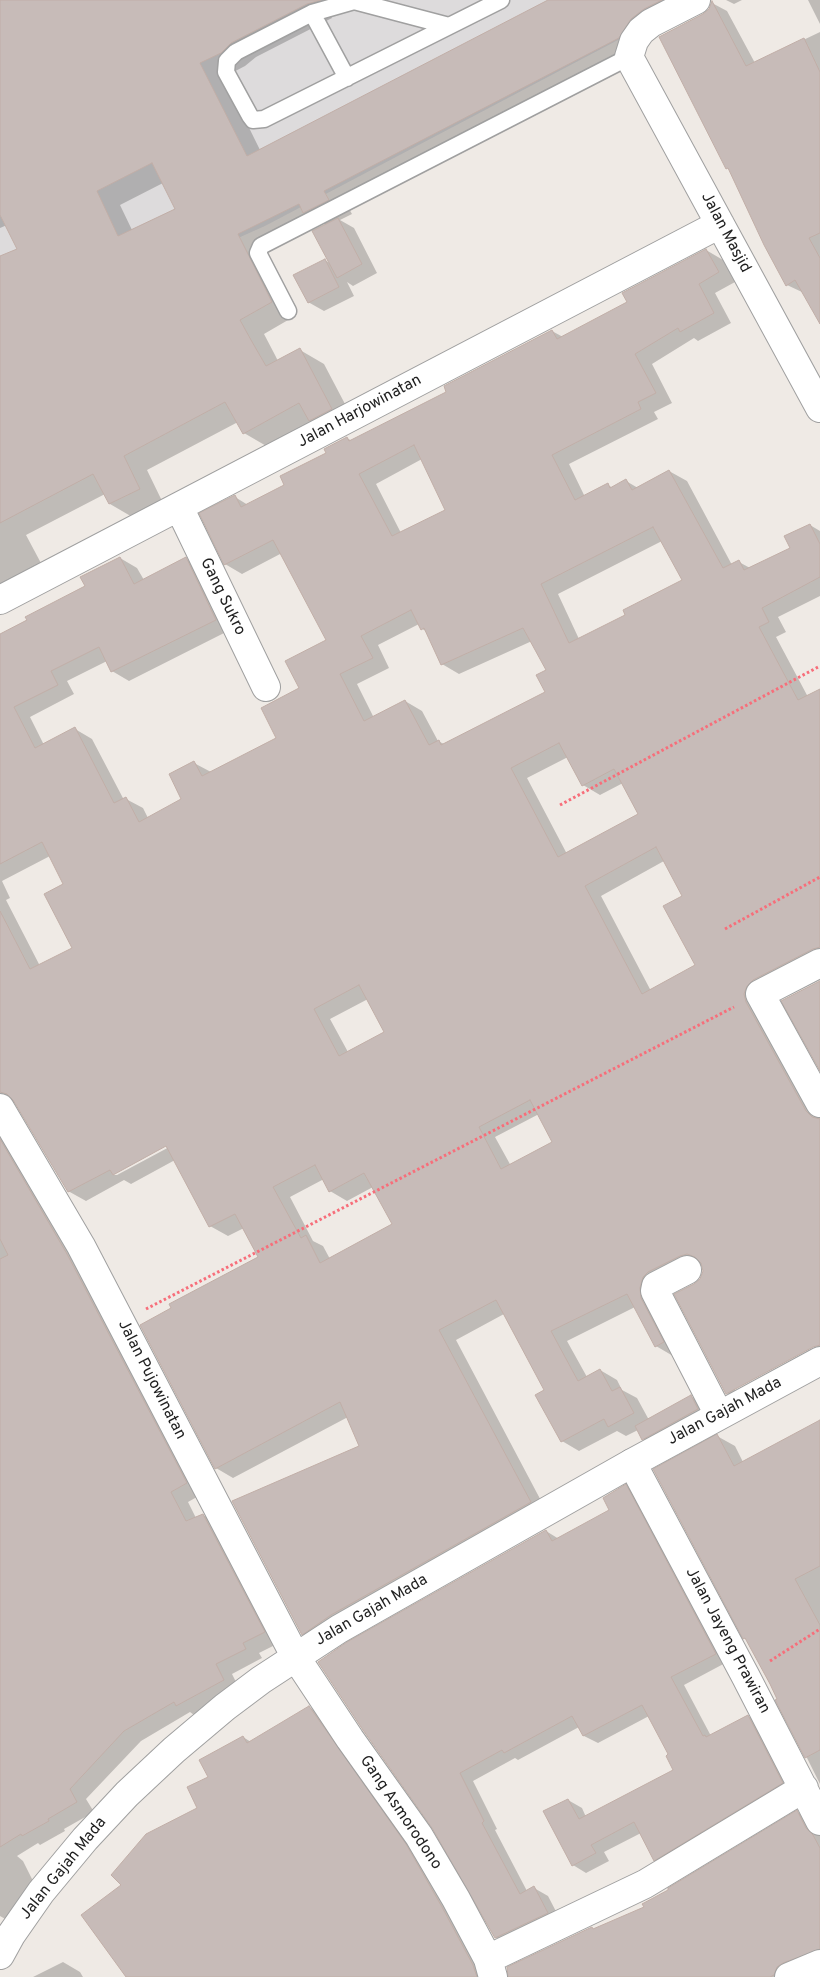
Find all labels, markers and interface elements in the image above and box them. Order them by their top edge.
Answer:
street label: Jalan Masjid [696,190,754,276]
street label: Jalan Harjowinatan [295,371,425,453]
street label: Gang Sukro [195,555,249,639]
street label: Jalan Pujowinatan [113,1317,189,1443]
street label: Jalan Gajah Mada [665,1374,785,1450]
street label: Jalan Jayeng Prawiran [680,1565,774,1717]
street label: Jalan Gajah Mada [312,1571,432,1651]
street label: Gang Asmorodono [355,1752,445,1874]
street label: Jalan Gajah Mada [17,1814,111,1924]

